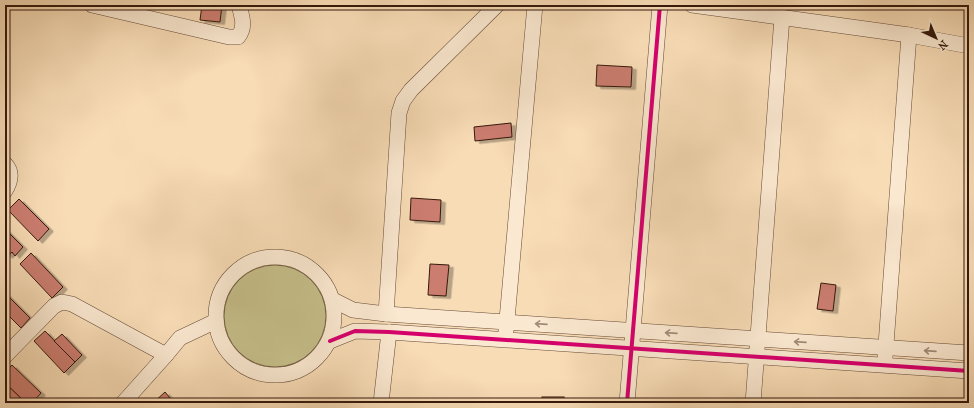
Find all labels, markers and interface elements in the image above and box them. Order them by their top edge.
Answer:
north arrow [916,18,956,58]
text: N [935,37,950,53]
one-way arrow [535,321,548,328]
one-way arrow [665,329,678,337]
one-way arrow [794,338,807,345]
one-way arrow [924,347,937,354]

